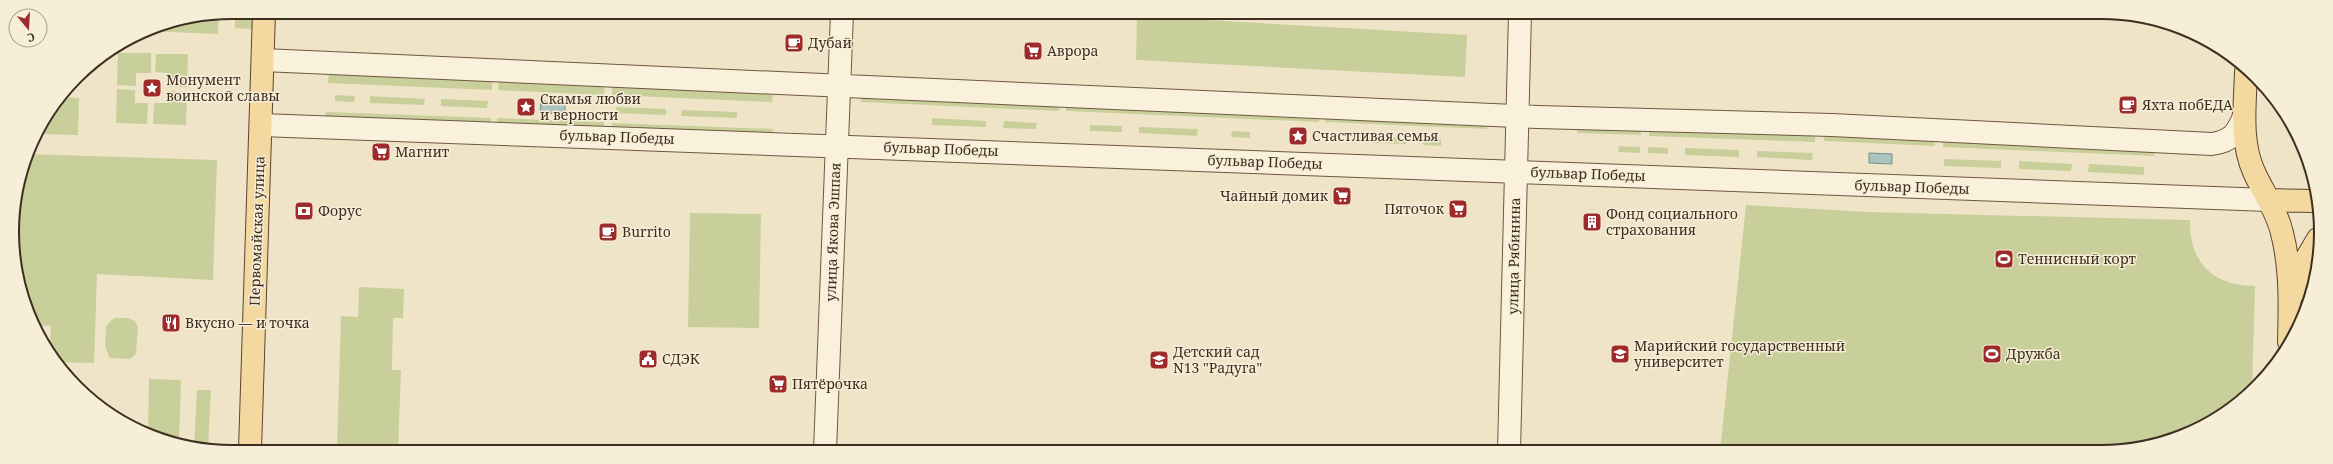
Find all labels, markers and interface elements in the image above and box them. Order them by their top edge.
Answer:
north arrow [8,8,48,48]
text: С [25,30,37,46]
cafe icon: Дубай [783,32,805,54]
place label: Дубай [808,33,852,52]
supermarket icon: Аврора [1022,40,1044,62]
place label: Аврора [1047,41,1099,60]
place label: Монумент воинской славы [166,70,280,105]
place icon: Монумент воинской славы [141,77,163,99]
place label: Скамья любви и верности [540,89,641,124]
cafe icon: Яхта побЕДА [2117,94,2139,116]
place label: Яхта побЕДА [2141,95,2233,114]
place icon: Скамья любви и верности [515,96,537,118]
street label: бульвар Победы [559,125,675,148]
place icon: Счастливая семья [1287,125,1309,147]
place label: Счастливая семья [1312,126,1439,145]
street label: бульвар Победы [883,137,999,160]
supermarket icon: Магнит [370,141,392,163]
place label: Магнит [395,142,450,161]
street label: бульвар Победы [1207,150,1323,173]
street label: Первомайская улица [244,156,269,306]
street label: улица Якова Эшпая [821,162,844,302]
street label: бульвар Победы [1530,162,1646,185]
street label: бульвар Победы [1854,175,1970,198]
supermarket icon: Чайный домик [1331,185,1353,207]
place label: Чайный домик [1220,186,1329,205]
street label: улица Рябинина [1503,197,1524,315]
supermarket icon: Пяточок [1447,198,1469,220]
place label: Пяточок [1384,199,1445,218]
bank icon: Форус [293,200,315,222]
place label: Форус [318,201,362,220]
place label: Фонд социального страхования [1606,204,1738,239]
building icon: Фонд социального страхования [1581,211,1603,233]
cafe icon: Burrito [597,221,619,243]
place label: Burrito [622,222,671,241]
sports icon: Теннисный корт [1993,248,2015,270]
place label: Теннисный корт [2018,249,2137,268]
restaurant icon: Вкусно — и точка [160,312,182,334]
place label: Вкусно — и точка [185,313,310,332]
place label: Марийский государственный университет [1634,336,1845,371]
place label: Детский сад N13 "Радуга" [1173,342,1262,377]
school or university icon: Марийский государственный университет [1609,343,1631,365]
sports icon: Дружба [1981,343,2003,365]
place label: Дружба [2006,344,2061,363]
public building icon: СДЭК [637,348,659,370]
place label: СДЭК [662,349,700,368]
school or university icon: Детский сад N13 "Радуга" [1148,349,1170,371]
supermarket icon: Пятёрочка [767,373,789,395]
place label: Пятёрочка [792,374,868,393]

